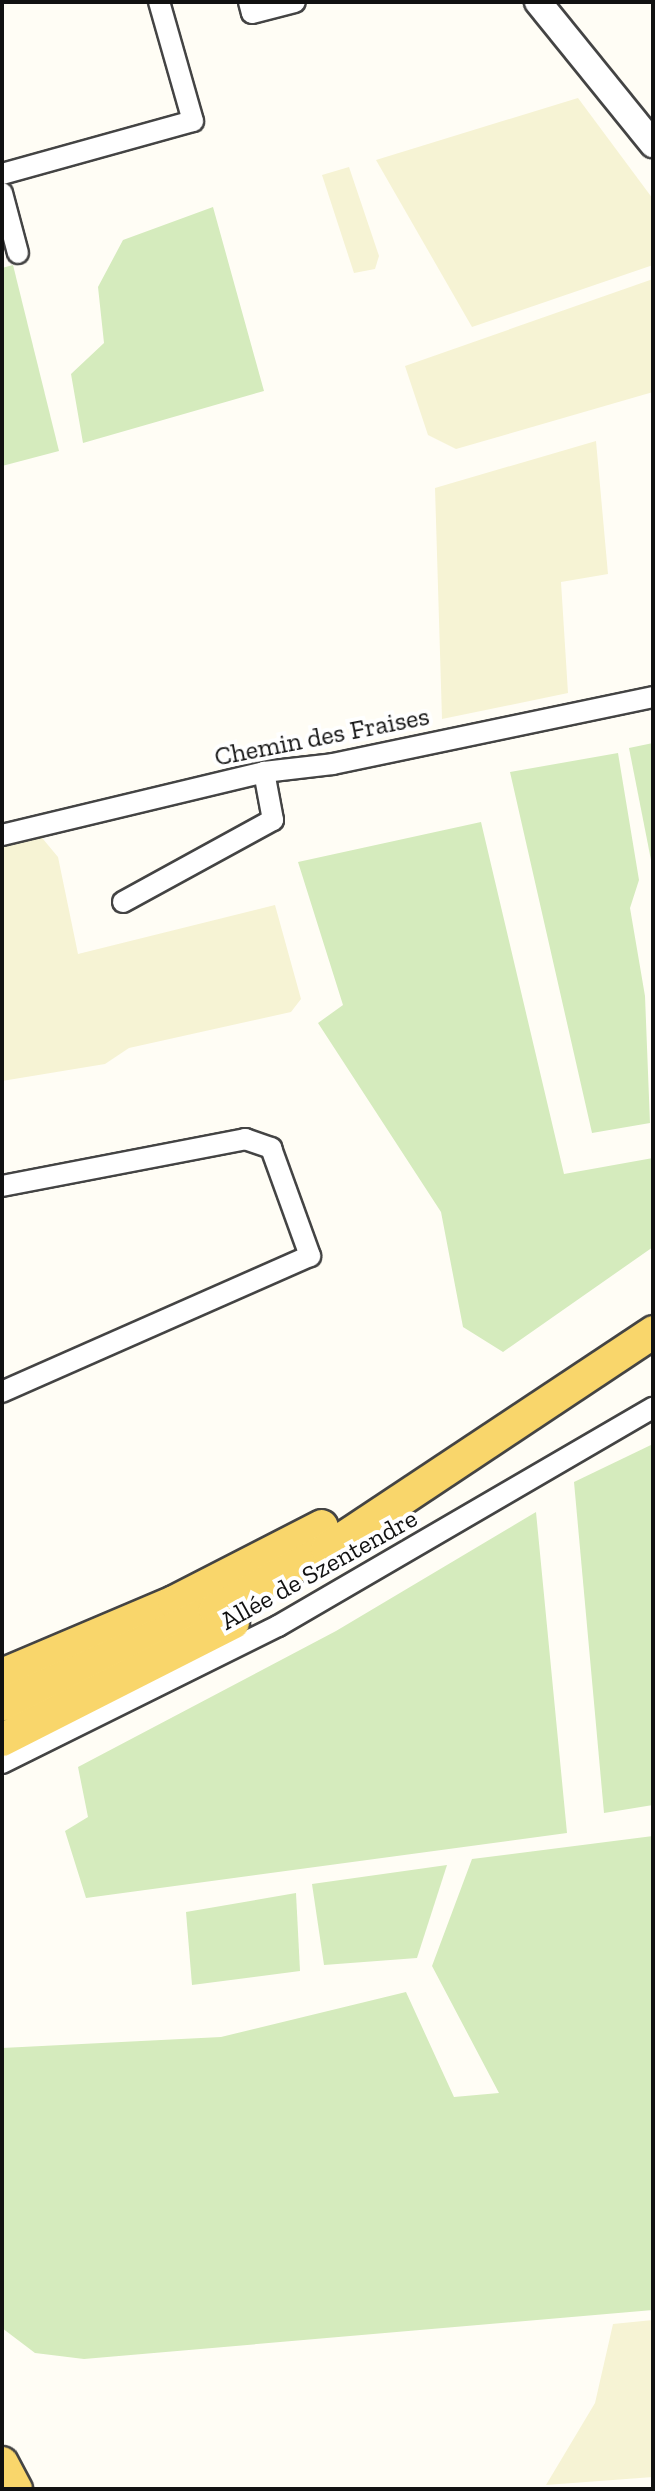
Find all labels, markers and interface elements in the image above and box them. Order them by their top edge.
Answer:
street label: Chemin des Fraises [212,701,432,773]
street label: Allée de Szentendre [215,1503,423,1637]

